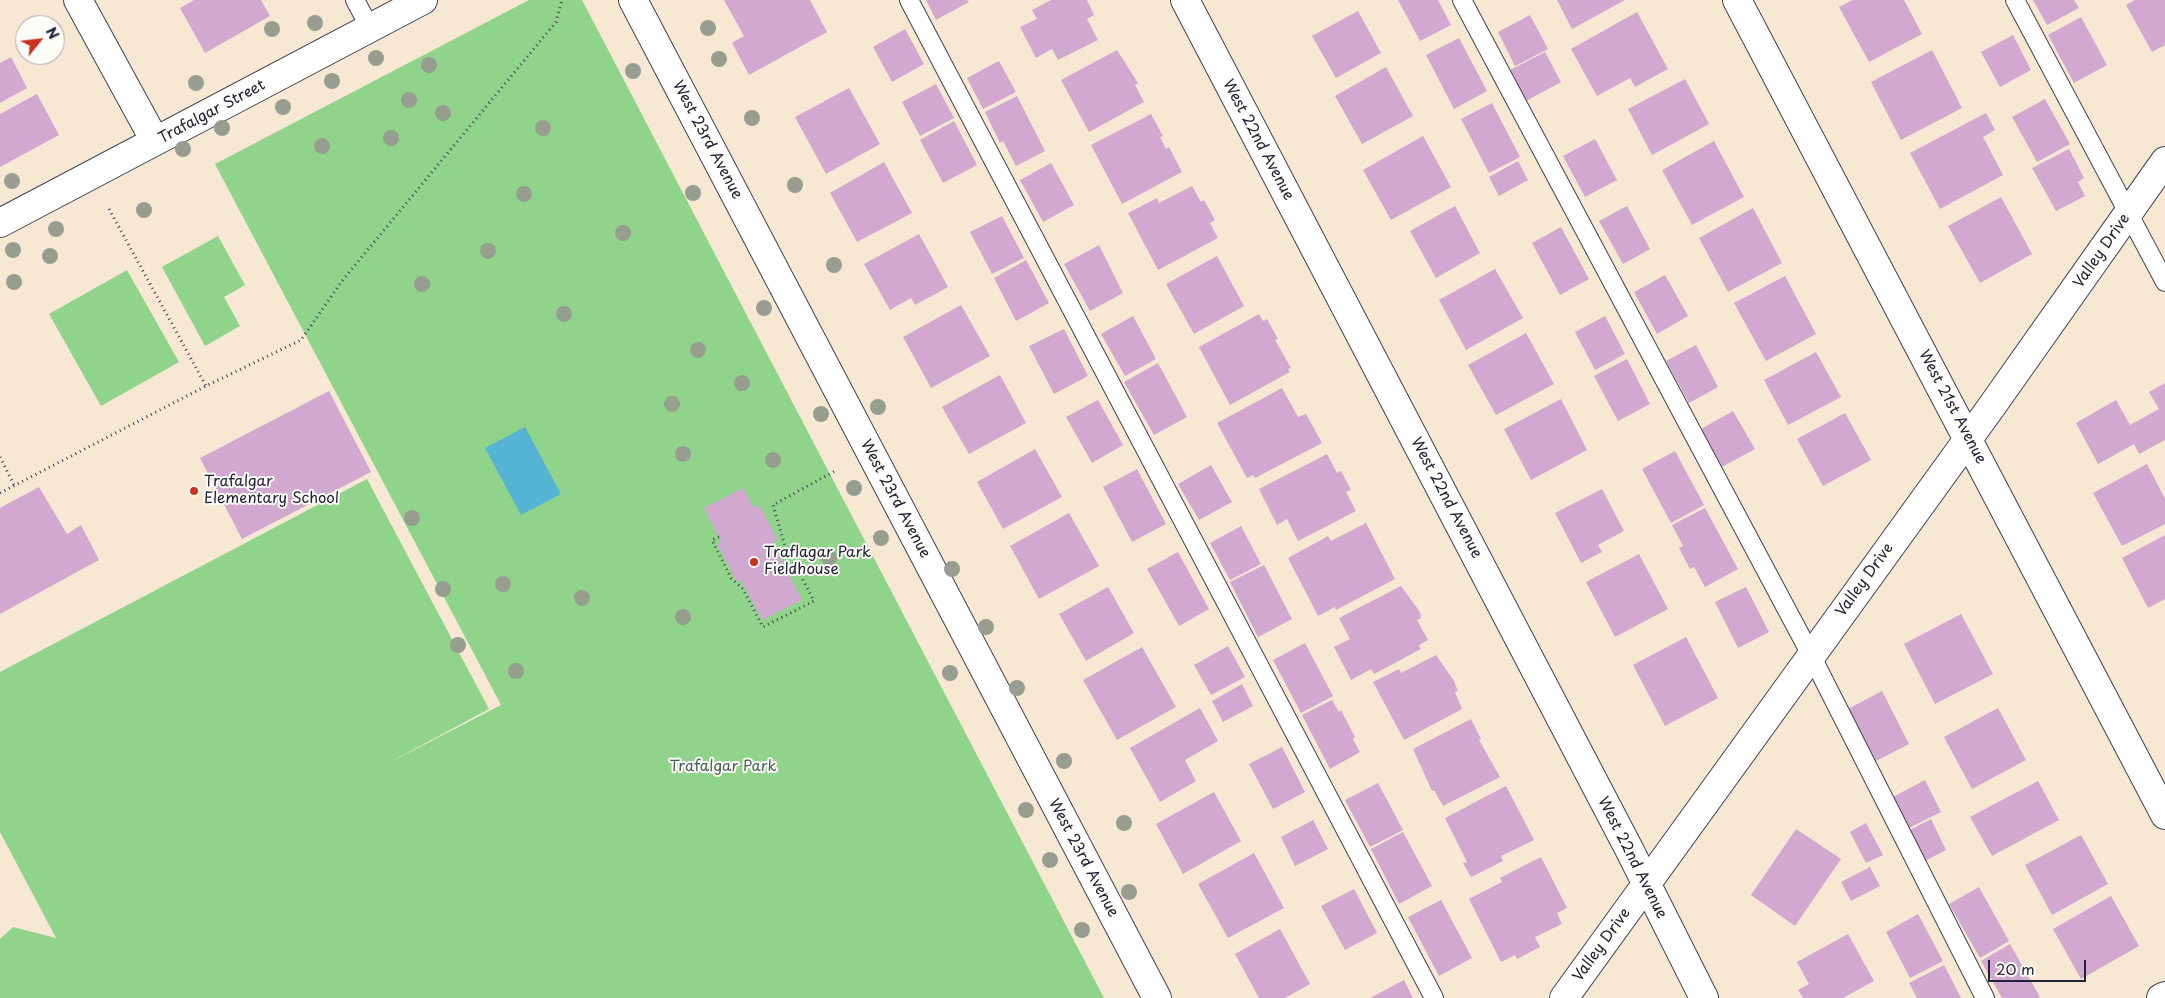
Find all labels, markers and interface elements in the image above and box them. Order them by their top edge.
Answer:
north arrow [15,15,65,65]
text: N [41,23,65,43]
street label: Trafalgar Street [156,76,268,148]
street label: West 22nd Avenue [1219,77,1297,203]
street label: West 23rd Avenue [668,78,746,202]
street label: Valley Drive [2070,211,2134,291]
street label: West 21st Avenue [1914,347,1990,467]
street label: West 22nd Avenue [1407,435,1485,561]
street label: West 23rd Avenue [856,437,934,561]
place label: Trafalgar Elementary School [204,473,339,508]
marker: Trafalgar Elementary School [188,485,200,497]
street label: Valley Drive [1832,540,1898,620]
place label: Traflagar Park Fieldhouse [764,544,871,579]
marker: Traflagar Park Fieldhouse [748,556,760,568]
park label: Trafalgar Park [669,758,777,776]
street label: West 22nd Avenue [1594,794,1670,922]
street label: West 23rd Avenue [1044,796,1122,920]
street label: Valley Drive [1569,905,1635,985]
scale bar [1990,950,2088,982]
text: 20 m [1996,957,2035,980]

